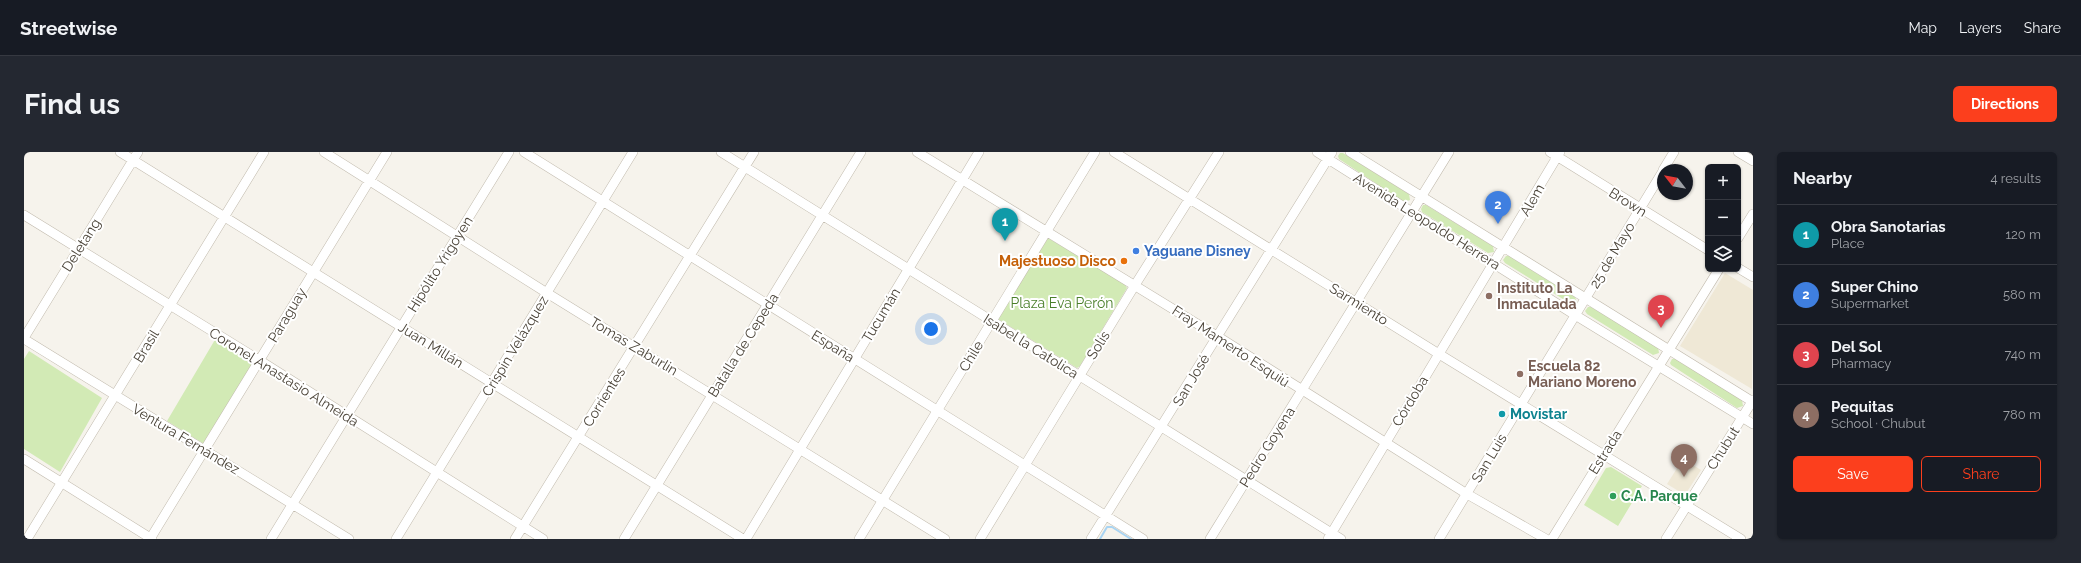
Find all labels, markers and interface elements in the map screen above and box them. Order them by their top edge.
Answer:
text: Streetwise [20,17,117,39]
text: Map [1909,20,1937,36]
text: Layers [1959,20,2002,36]
text: Share [2024,20,2061,36]
button: Directions [1953,86,2057,122]
text: Find us [24,88,120,121]
north arrow [1657,164,1693,200]
map controls [1705,164,1741,272]
button: + [1705,164,1741,200]
text: Nearby [1793,168,1852,188]
street label: Avenida Leopoldo Herrera [1351,169,1503,273]
text: 4 results [1990,171,2041,186]
street label: Alem [1516,181,1548,219]
street label: Brown [1606,184,1650,220]
pin: 2 [1485,191,1511,224]
button: − [1705,200,1741,236]
pin: 1 [992,208,1018,241]
street label: Hipólito Yrigoyen [404,213,476,315]
street label: Deletang [58,216,104,274]
text: Obra Sanotarias [1831,218,1946,236]
street label: 25 de Mayo [1586,219,1638,291]
text: 1 [1803,227,1809,242]
text: 120 m [2005,227,2041,242]
button: layers [1705,236,1741,272]
text: Place [1831,236,1864,251]
place label: Yaguane Disney [1144,243,1251,259]
marker: Yaguane Disney [1131,246,1141,256]
place label: Majestuoso Disco [999,253,1117,269]
marker: Majestuoso Disco [1119,256,1129,266]
text: Super Chino [1831,278,1918,296]
street label: Sarmiento [1327,280,1391,328]
place label: Instituto La Inmaculada [1497,280,1577,312]
street label: Paraguay [264,285,310,345]
street label: Tucumán [859,285,903,345]
text: 2 [1802,287,1810,302]
text: 580 m [2003,287,2041,302]
street label: Batalla de Cepeda [705,290,781,400]
marker: Instituto La Inmaculada [1484,291,1494,301]
street label: Crispin Velázquez [479,293,551,399]
park label: Plaza Eva Perón [1011,295,1113,311]
pin: 3 [1648,295,1674,328]
text: Supermarket [1831,296,1909,311]
street label: Fray Mamerto Esquiú [1169,302,1293,390]
street label: Isabel la Catolica [981,310,1081,382]
street label: Tomas Zaburlin [587,314,681,378]
street label: Juan Millán [396,319,466,371]
your location [921,319,941,339]
street label: Coronel Anastasio Almeida [206,324,362,430]
street label: Brasil [130,327,162,365]
street label: España [809,327,857,365]
street label: Solís [1083,328,1113,362]
street label: Chile [956,338,986,374]
text: Del Sol [1831,338,1882,356]
text: 3 [1802,347,1810,362]
text: 740 m [2004,347,2041,362]
street label: San José [1169,351,1213,409]
text: Pharmacy [1831,356,1891,371]
place label: Escuela 82 Mariano Moreno [1528,358,1637,390]
street label: Corrientes [580,364,629,430]
marker: Escuela 82 Mariano Moreno [1515,369,1525,379]
street label: Córdoba [1389,373,1431,429]
text: Pequitas [1831,398,1894,416]
street label: Ventura Fernández [129,401,243,477]
street label: Pedro Goyena [1236,404,1298,490]
place label: Movistar [1510,406,1568,422]
text: 4 [1802,407,1810,422]
text: 780 m [2003,407,2041,422]
marker: Movistar [1497,409,1507,419]
text: School · Chubut [1831,416,1926,431]
street label: Chubut [1704,423,1743,472]
street label: Estrada [1585,427,1625,477]
street label: San Luis [1468,430,1510,485]
pin: 4 [1671,444,1697,477]
button: Save [1793,456,1913,492]
button: Share [1921,456,2041,492]
place label: C.A. Parque [1621,488,1698,504]
marker: C.A. Parque [1608,491,1618,501]

